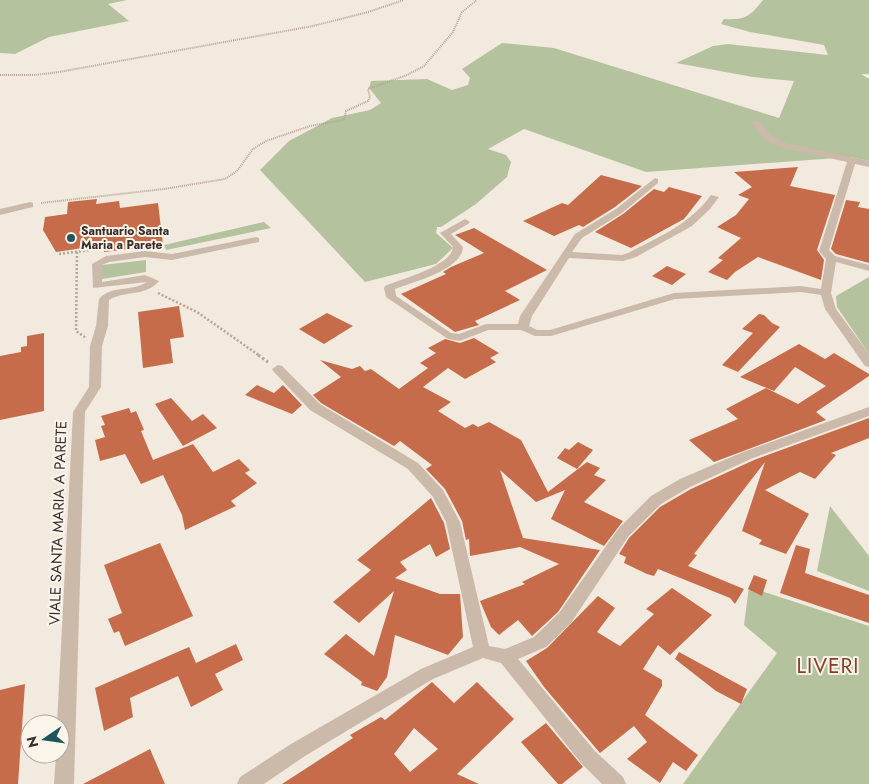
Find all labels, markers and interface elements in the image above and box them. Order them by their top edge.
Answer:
place label: Santuario Santa Maria a Parete [81,222,169,254]
marker: Santuario Santa Maria a Parete [65,232,77,244]
street label: VIALE SANTA MARIA A PARETE [43,420,73,626]
district label: LIVERI [797,651,859,681]
north arrow [20,714,70,764]
text: N [21,734,43,750]

